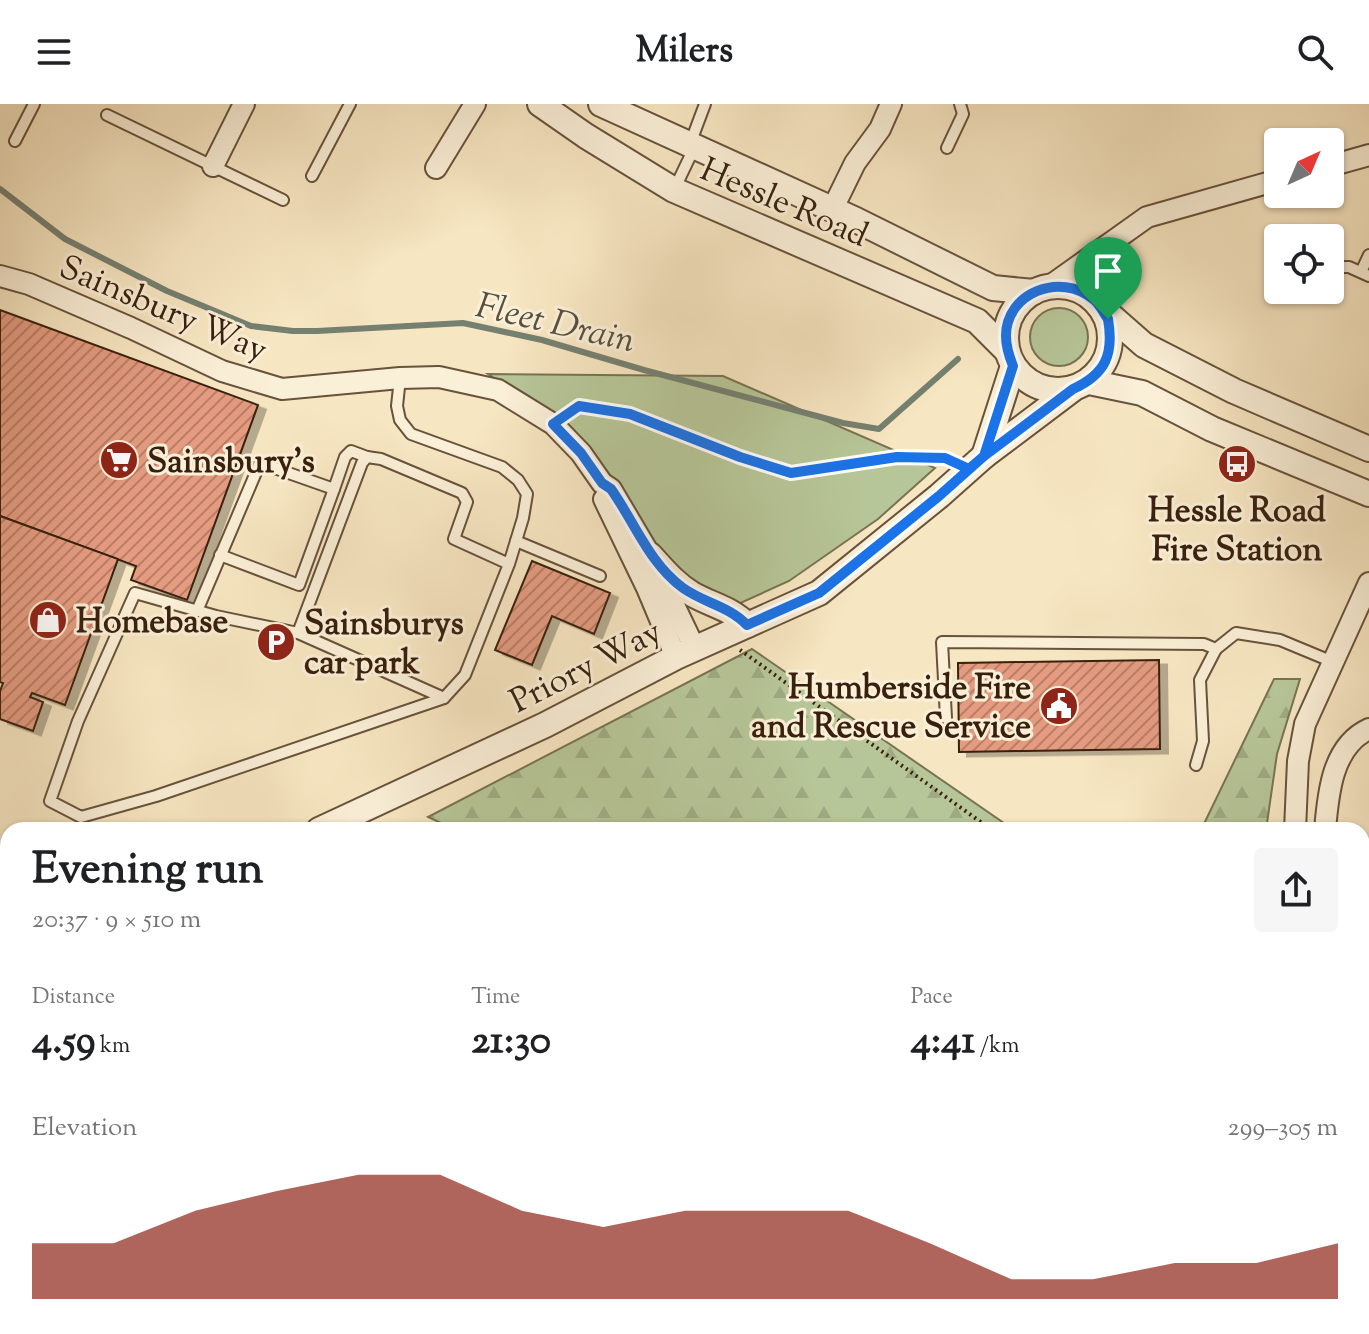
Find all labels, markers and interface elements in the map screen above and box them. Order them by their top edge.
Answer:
text: Milers [636,26,733,78]
icon: menu [32,30,76,74]
icon: search [1293,30,1337,74]
north arrow [1264,128,1344,208]
map controls [1264,128,1344,304]
street label: Hessle Road [692,147,875,262]
button: locate [1264,224,1344,304]
pin [1074,237,1142,319]
street label: Sainsbury Way [51,244,274,376]
icon: arrive [1086,249,1130,293]
water label: Fleet Drain [470,281,640,368]
supermarket icon: Sainsbury's [98,439,140,481]
place label: Sainsbury's [147,439,315,488]
bus stop icon: Hessle Road Fire Station [1216,443,1258,485]
place label: Hessle Road Fire Station [1148,488,1327,576]
shop icon: Homebase [27,599,69,641]
place label: Homebase [76,599,228,648]
place label: Sainsburys car park [304,601,464,689]
street label: Priory Way [502,609,671,727]
parking icon: Sainsburys car park [255,621,297,663]
place label: Humberside Fire and Rescue Service [751,665,1031,753]
public building icon: Humberside Fire and Rescue Service [1038,685,1080,727]
text: Evening run [32,840,264,903]
button: share [1254,848,1338,932]
text: 20:37 · 9 × 510 m [32,902,201,939]
text: Distance [32,982,115,1014]
text: Time [471,982,520,1014]
text: Pace [911,982,953,1014]
text: 4.59 [32,1014,95,1071]
text: 21:30 [471,1014,551,1071]
text: 4:41 [911,1014,975,1071]
text: km [95,1031,130,1063]
text: /km [975,1031,1019,1063]
text: Elevation [32,1110,137,1147]
text: 299–305 m [1228,1110,1338,1147]

